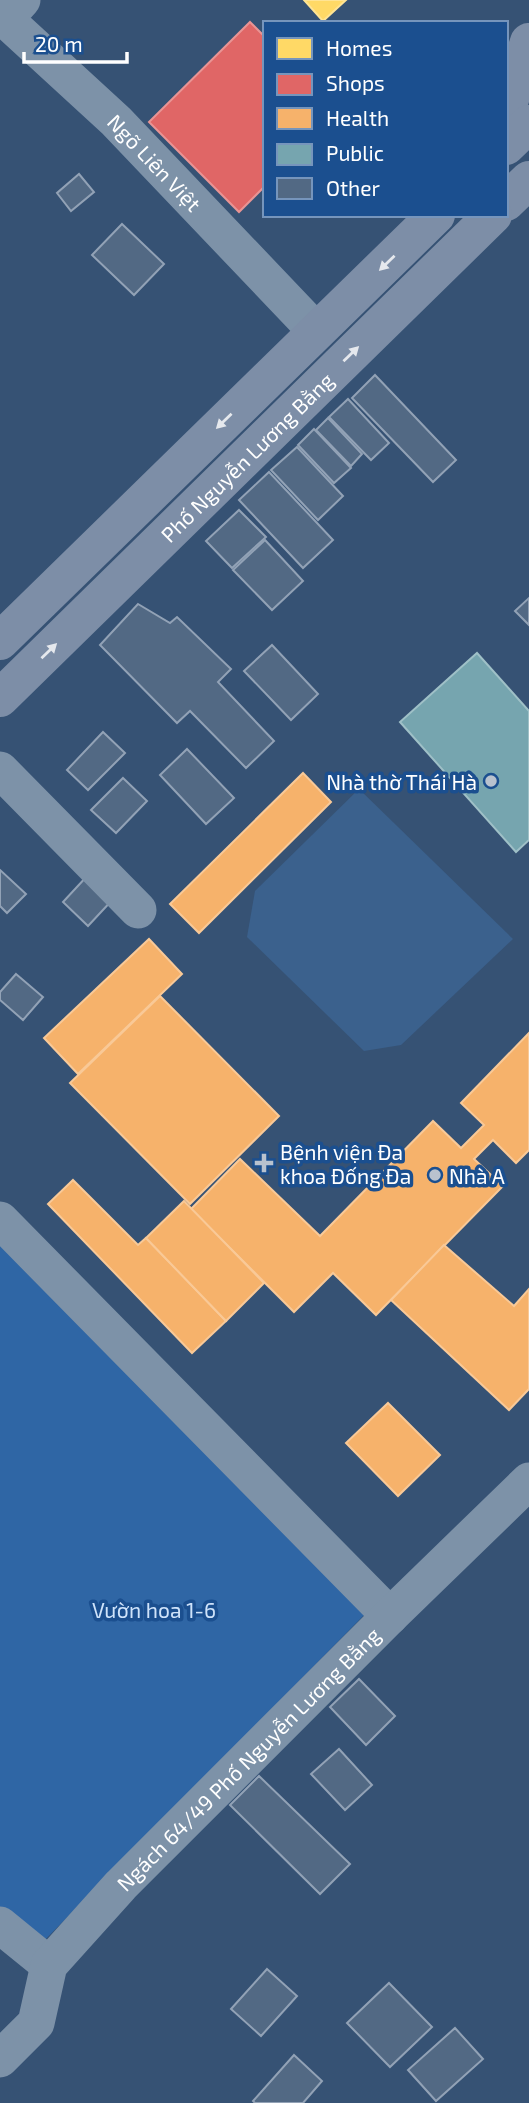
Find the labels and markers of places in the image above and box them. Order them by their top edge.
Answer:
place label: Nhà thờ Thái Hà [326,769,477,794]
marker: Nhà thờ Thái Hà [483,773,499,789]
place label: Bệnh viện Đa khoa Đống Đa [280,1139,411,1188]
marker: Bệnh viện Đa khoa Đống Đa [254,1153,274,1173]
place label: Nhà A [449,1163,505,1188]
marker: Nhà A [427,1167,443,1183]

